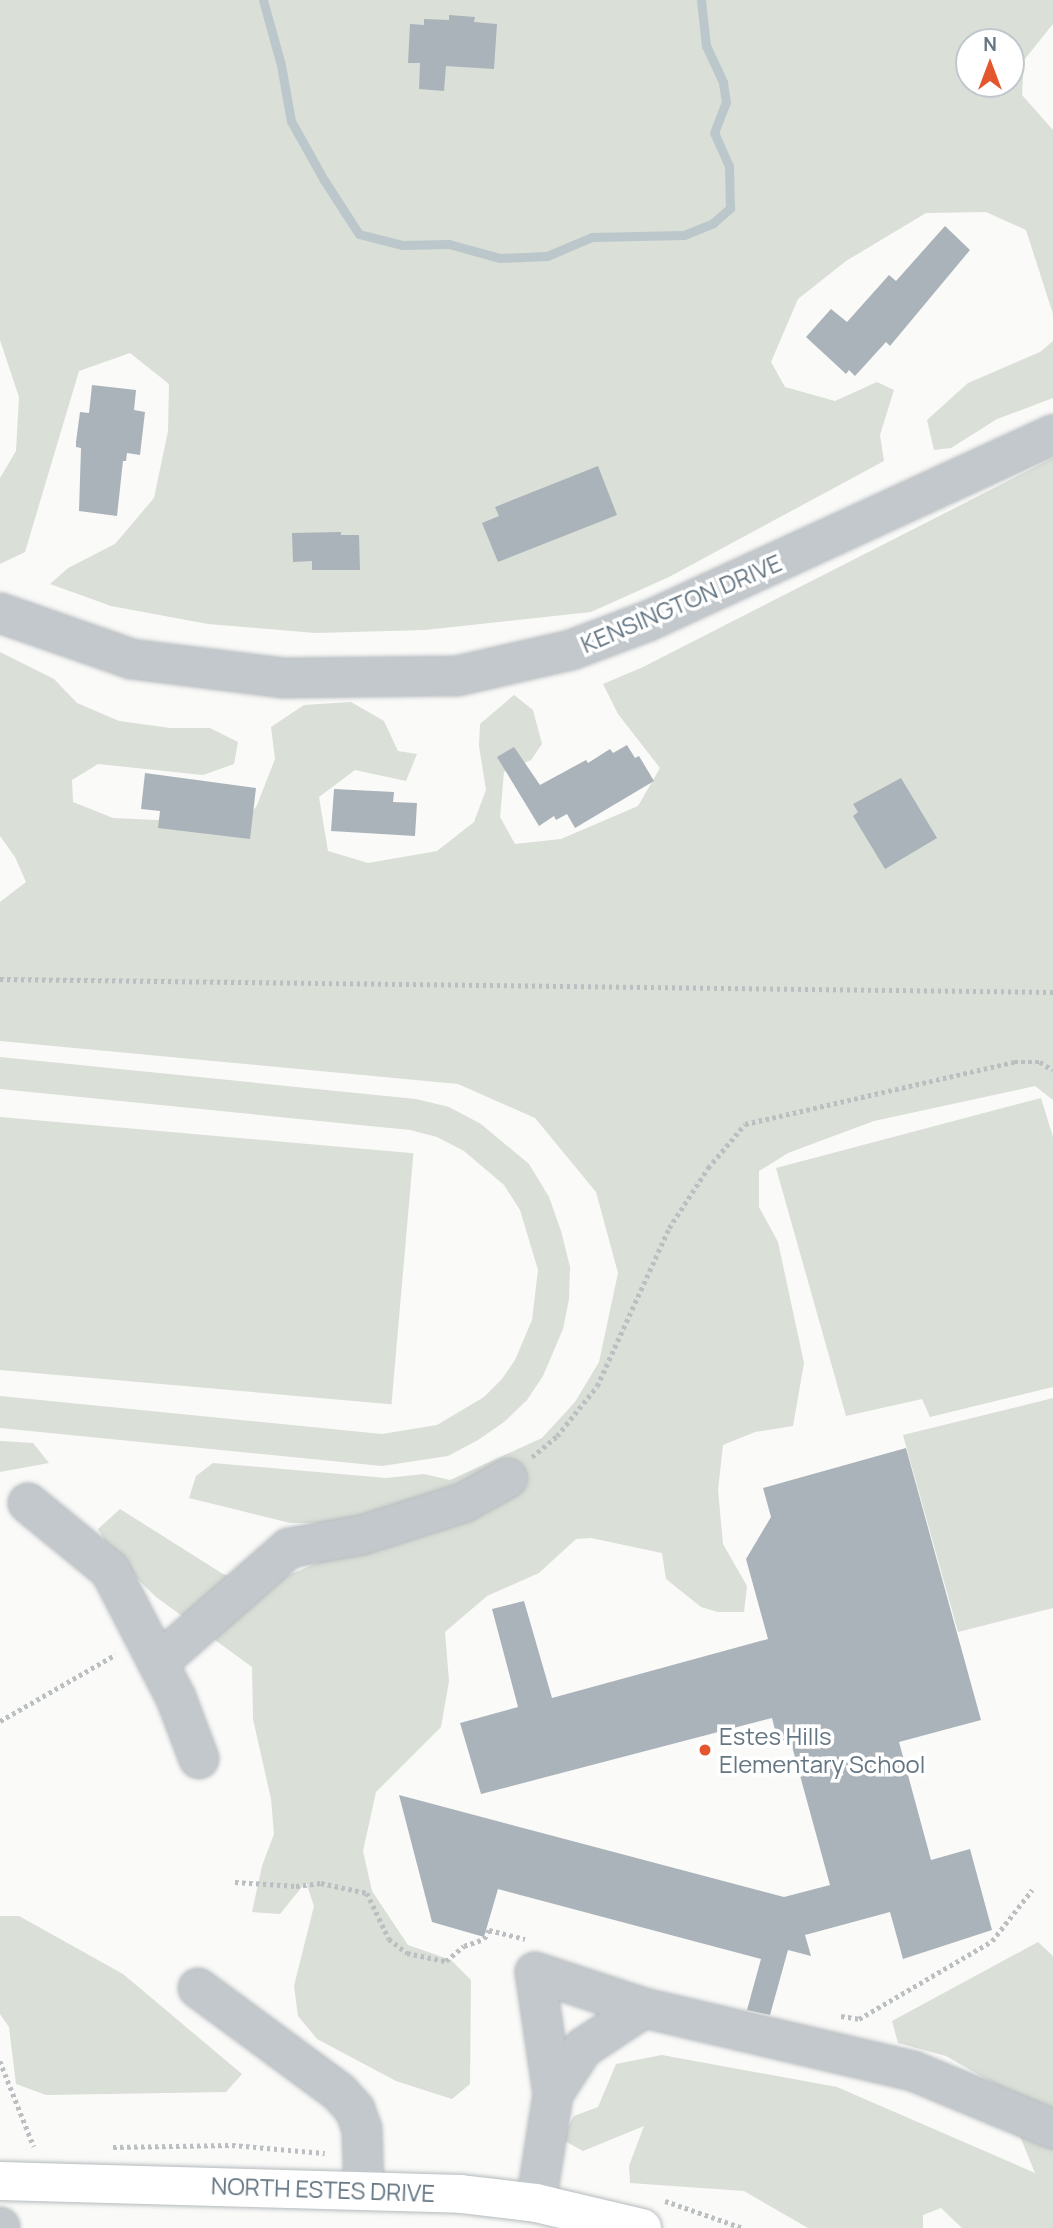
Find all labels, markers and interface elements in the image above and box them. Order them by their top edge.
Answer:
north arrow [955,28,1025,98]
text: N [983,31,997,57]
street label: KENSINGTON DRIVE [576,548,786,658]
place label: Estes Hills Elementary School [719,1722,925,1778]
marker: Estes Hills Elementary School [697,1742,713,1758]
street label: NORTH ESTES DRIVE [210,2171,436,2207]

